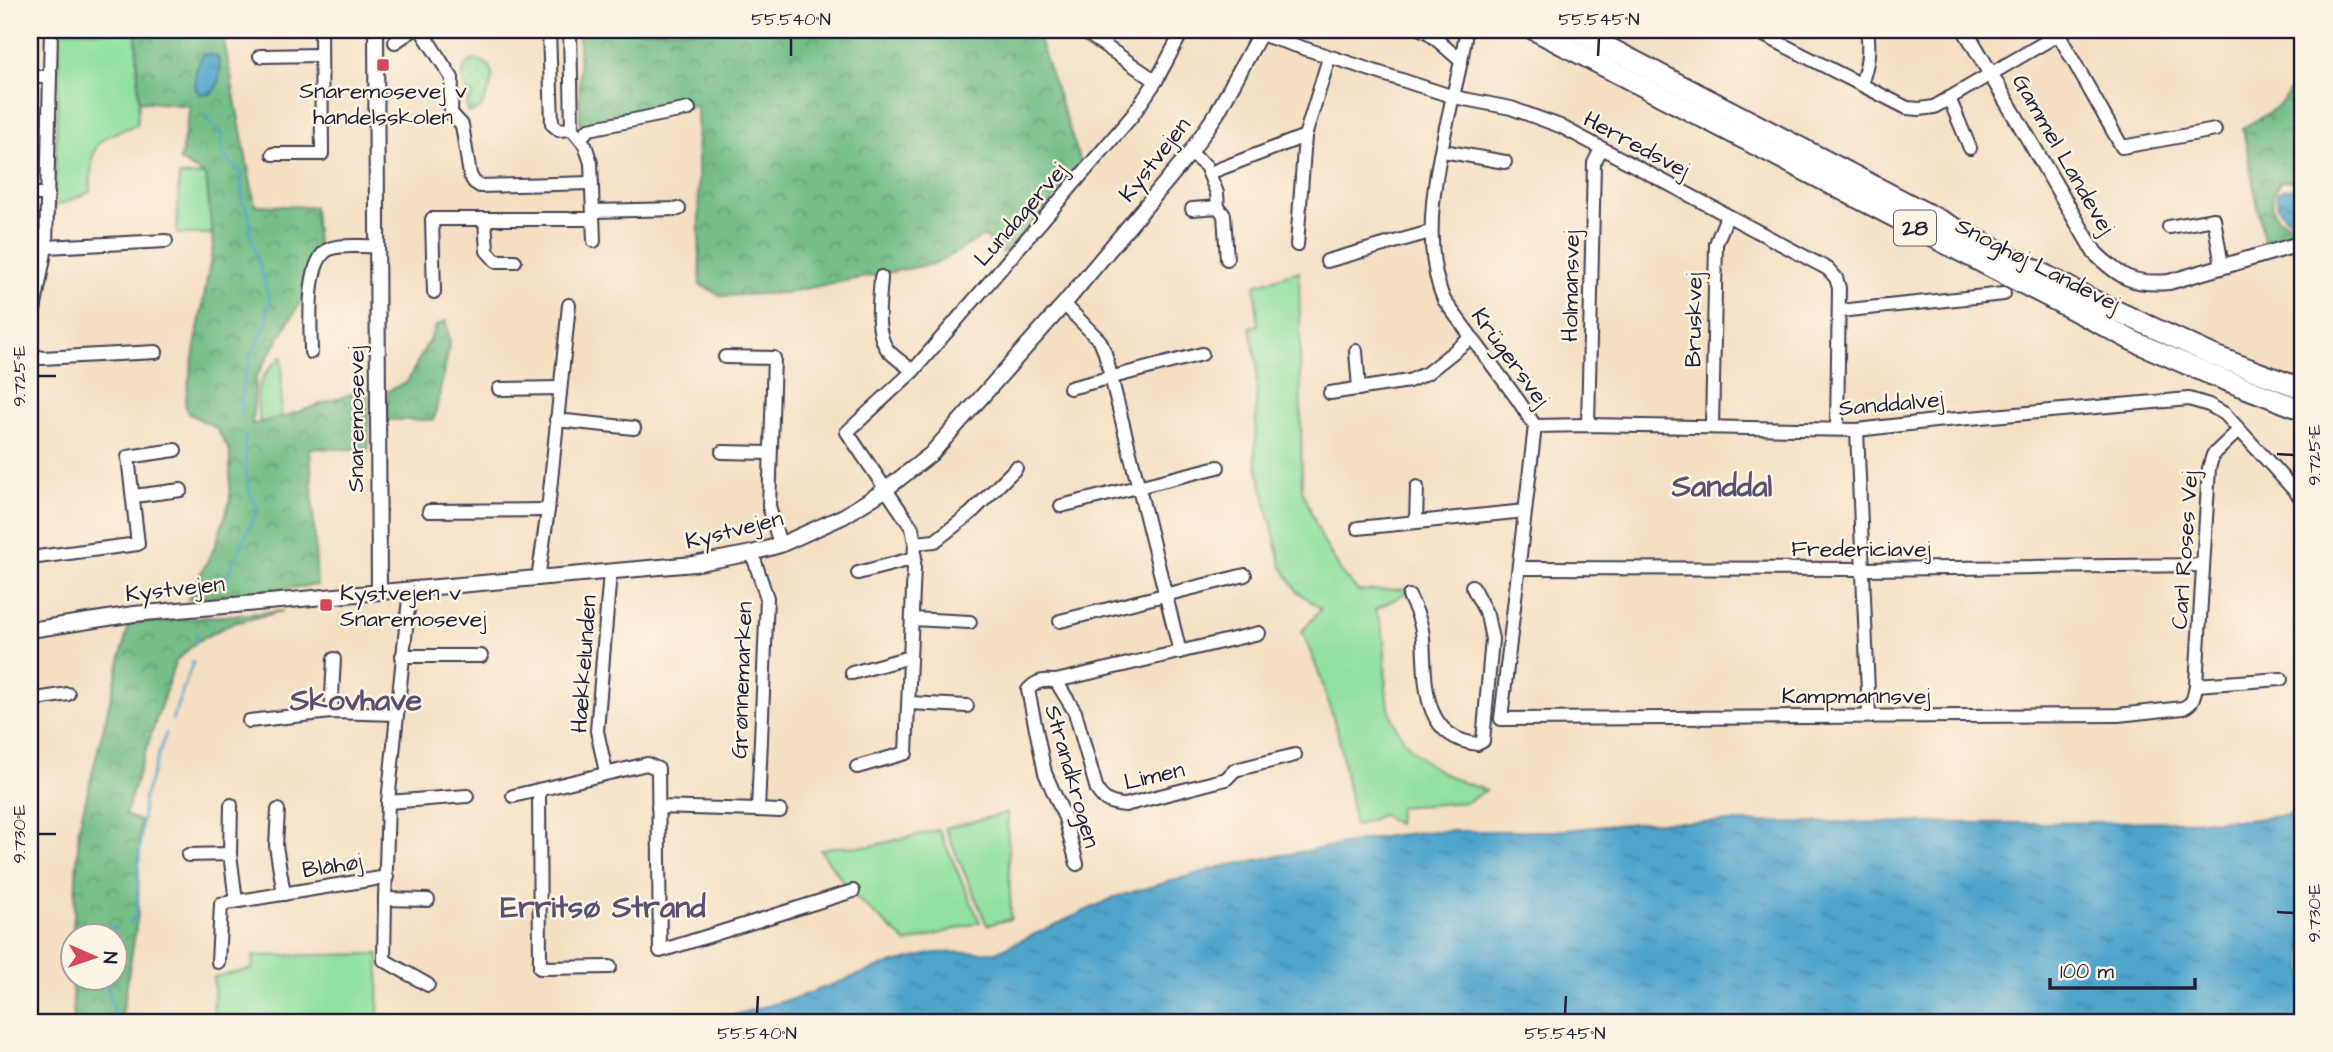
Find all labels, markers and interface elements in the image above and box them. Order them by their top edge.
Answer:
text: 55.540°N [751,7,831,32]
text: 55.545°N [1559,7,1640,32]
marker: Snaremosevej v handelsskolen [375,57,391,73]
street label: Gammel Landevej [2004,68,2122,241]
place label: Snaremosevej v handelsskolen [299,75,467,133]
street label: Herredsvej [1578,104,1695,186]
street label: Kystvejen [1111,110,1199,209]
street label: Lundagervej [967,156,1076,274]
road number: 28 [1894,210,1936,246]
street label: Snoghøj Landevej [1949,210,2125,321]
street label: Holmansvej [1554,230,1588,342]
street label: Bruskvej [1677,272,1711,368]
street label: Krügersvej [1463,302,1557,414]
text: 9.725°E [7,345,32,407]
street label: Snaremosevej [340,346,372,492]
street label: Sanddalvej [1837,383,1945,425]
text: 9.725°E [2302,424,2327,486]
district label: Sanddal [1671,466,1772,508]
street label: Carl Roses Vej [2164,470,2206,630]
street label: Kystvejen [682,502,787,559]
street label: Fredericiavej [1791,533,1931,565]
street label: Kystvejen [124,568,227,611]
place label: Kystvejen v Snaremosevej [340,577,486,635]
street label: Hækkelunden [563,594,605,734]
marker: Kystvejen v Snaremosevej [318,597,334,613]
street label: Grønnemarken [723,601,761,759]
district label: Skovhave [289,680,422,722]
street label: Kampmannsvej [1782,680,1930,712]
street label: Strandkrogen [1035,701,1108,852]
street label: Limen [1121,753,1188,798]
text: 9.730°E [7,804,32,863]
street label: Blåhøj [300,845,364,886]
text: 9.730°E [2302,883,2327,942]
district label: Erritsø Strand [500,887,706,929]
north arrow [60,922,130,992]
scale bar [2050,947,2195,991]
text: N [96,951,123,964]
text: 100 m [2060,957,2115,986]
text: 55.540°N [717,1021,797,1046]
text: 55.545°N [1525,1021,1606,1046]

